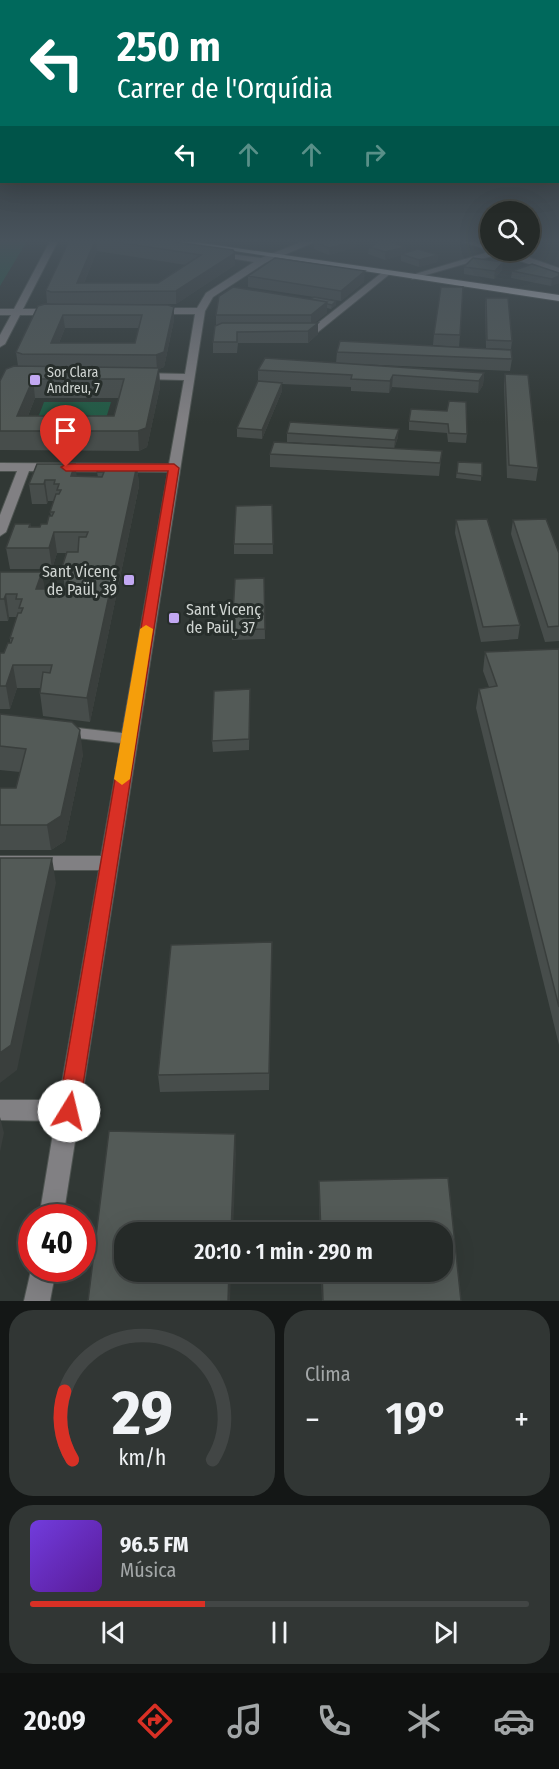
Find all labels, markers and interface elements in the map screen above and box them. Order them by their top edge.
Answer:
text: 250 m [117,22,221,72]
icon: left [18,24,96,102]
text: Carrer de l'Orquídia [117,73,333,105]
icon: left [169,138,202,171]
icon: ahead [232,138,265,171]
icon: ahead [295,138,328,171]
icon: right [358,138,391,171]
map controls [480,201,540,261]
button: search [480,201,540,261]
place label: Sor Clara Andreu, 7 [47,364,100,397]
marker: Sor Clara Andreu, 7 [28,373,42,387]
pin [40,405,91,467]
icon: arrive [49,414,82,447]
place label: Sant Vicenç de Paül, 39 [42,562,117,599]
marker: Sant Vicenç de Paül, 39 [122,573,136,587]
place label: Sant Vicenç de Paül, 37 [186,600,261,637]
marker: Sant Vicenç de Paül, 37 [167,611,181,625]
position arrow [37,1079,101,1143]
speed limit sign: 40 [18,1204,96,1282]
text: 20:10 · 1 min · 290 m [194,1238,373,1265]
text: Clima [305,1362,350,1386]
text: 29 [111,1376,172,1451]
text: 19° [386,1392,448,1446]
text: − [305,1400,320,1440]
text: + [514,1400,529,1440]
text: km/h [118,1445,166,1471]
text: 96.5 FM [120,1531,189,1558]
text: Música [120,1558,176,1582]
icon: previous [97,1616,130,1649]
icon: pause [263,1616,296,1649]
icon: next [429,1616,462,1649]
icon: directions [134,1700,176,1742]
icon: music [224,1700,266,1742]
icon: phone [313,1700,355,1742]
icon: climate [403,1700,445,1742]
icon: car [493,1700,535,1742]
text: 20:09 [24,1705,86,1737]

